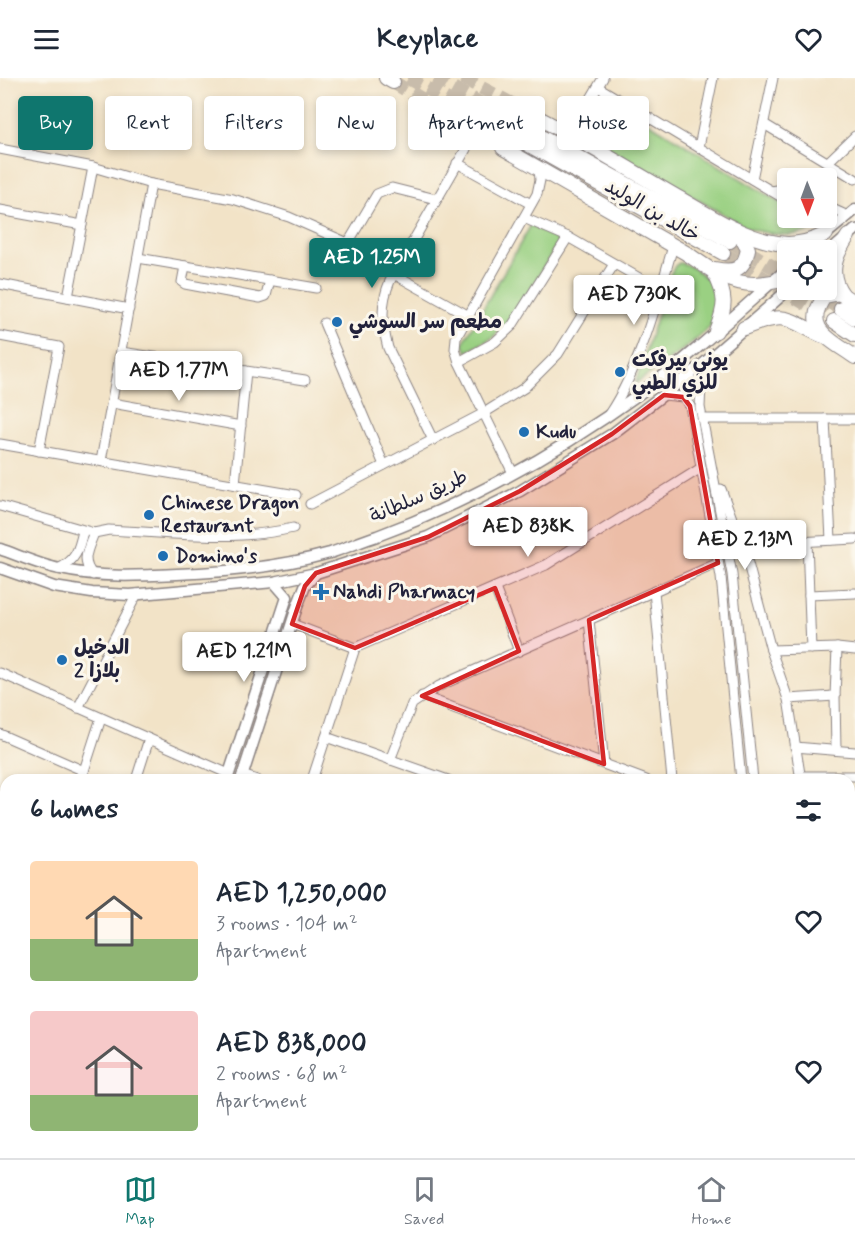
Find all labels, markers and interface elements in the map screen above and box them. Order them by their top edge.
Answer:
text: Keyplace [377,22,478,57]
icon: menu [30,23,63,56]
icon: heart [792,23,825,56]
chip: Buy [18,96,93,150]
chip: Rent [105,96,192,150]
chip: Filters [204,96,304,150]
chip: New [316,96,396,150]
chip: Apartment [408,96,545,150]
chip: House [557,96,649,150]
north arrow [777,168,837,228]
map controls [777,168,837,300]
street label: خالد بن الوليد [599,173,705,249]
pin: AED 1.25M [303,238,441,289]
button: locate [777,240,837,300]
text: AED 1.25M [323,244,421,271]
pin: AED 730K [572,275,696,326]
text: AED 730K [587,281,681,308]
place label: مطعم سر السوشي [349,309,502,339]
marker: مطعم سر السوشي [330,315,344,329]
place label: يوني بيرفكت للزي الطبي [632,347,728,400]
pin: AED 1.77M [110,351,248,402]
text: AED 1.77M [129,357,229,384]
marker: يوني بيرفكت للزي الطبي [613,365,627,379]
place label: Kudu [536,419,576,446]
marker: Kudu [517,425,531,439]
street label: طريق سلطانة [366,463,472,531]
place label: Chinese Dragon Restaurant [161,490,299,540]
pin: AED 838K [466,507,590,558]
marker: Chinese Dragon Restaurant [142,508,156,522]
text: AED 838K [482,513,574,540]
pin: AED 2.13M [676,520,814,571]
text: AED 2.13M [697,526,793,553]
place label: Domino's [175,543,257,570]
marker: Domino's [156,549,170,563]
place label: Nahdi Pharmacy [333,579,475,606]
marker: Nahdi Pharmacy [314,585,328,599]
pin: AED 1.21M [175,632,313,683]
place label: الدخیل بلازا 2 [74,635,129,685]
text: AED 1.21M [196,638,292,665]
marker: الدخیل بلازا 2 [55,653,69,667]
text: 6 homes [30,793,118,827]
icon: filters [792,794,825,827]
text: AED 1,250,000 [216,877,387,911]
icon: home [78,885,150,957]
icon: heart [792,905,825,938]
text: 3 rooms · 104 m² [216,911,358,938]
text: Apartment [216,938,307,965]
text: AED 838,000 [216,1027,367,1061]
icon: home [78,1035,150,1107]
icon: heart [792,1055,825,1088]
text: 2 rooms · 68 m² [216,1061,347,1088]
text: Apartment [216,1088,307,1115]
tab: Map [124,1173,157,1230]
tab: Saved [404,1173,444,1230]
tab: Home [692,1173,731,1230]

